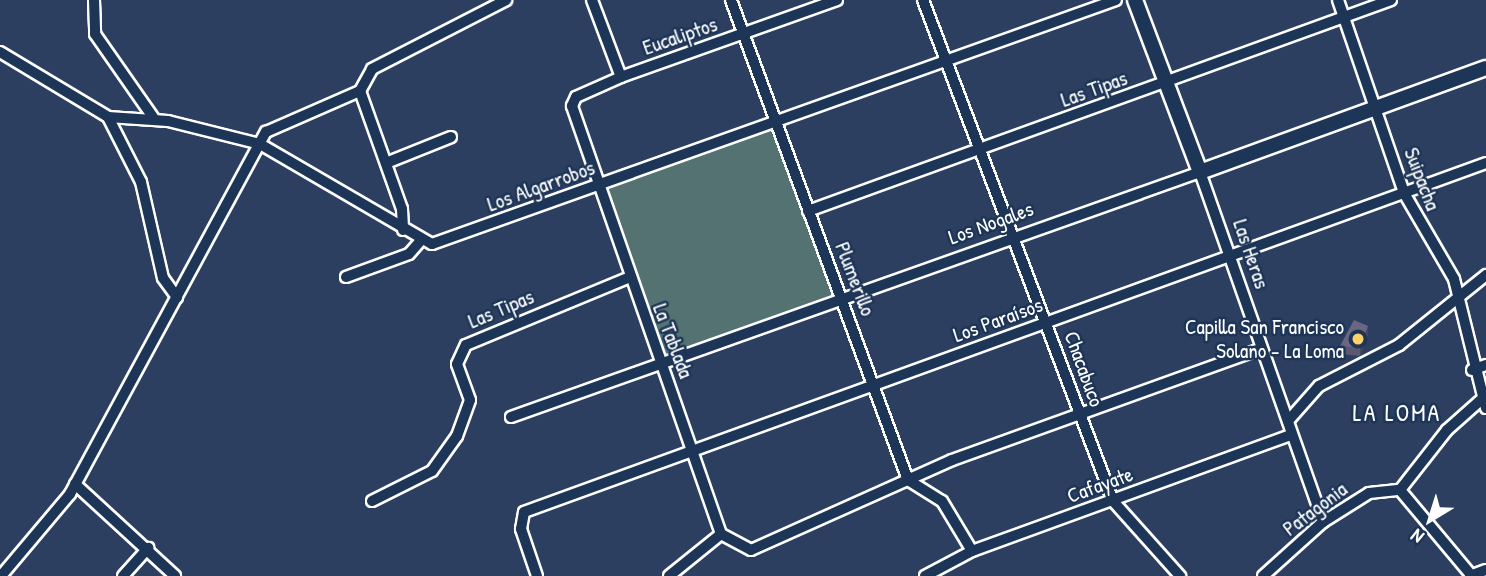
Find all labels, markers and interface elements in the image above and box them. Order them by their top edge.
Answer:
street label: Eucaliptos [639,12,721,60]
street label: Las Tipas [1057,65,1131,113]
street label: Suipacha [1399,144,1445,214]
street label: Los Algarrobos [484,155,598,217]
street label: Los Nogales [945,196,1037,250]
street label: Las Heras [1227,216,1275,292]
street label: Plumerillo [829,239,881,319]
street label: Las Tipas [464,284,538,334]
street label: Los Paraísos [950,292,1046,348]
street label: La Tablada [647,300,699,382]
place label: Capilla San Francisco Solano - La Loma [1185,314,1344,364]
street label: Chacabuco [1059,328,1109,410]
marker: Capilla San Francisco Solano - La Loma [1350,331,1366,347]
district label: LA LOMA [1354,399,1440,427]
street label: Cafayate [1064,461,1136,509]
street label: Patagonia [1278,477,1352,541]
north arrow [1395,485,1465,555]
text: N [1405,523,1429,550]

